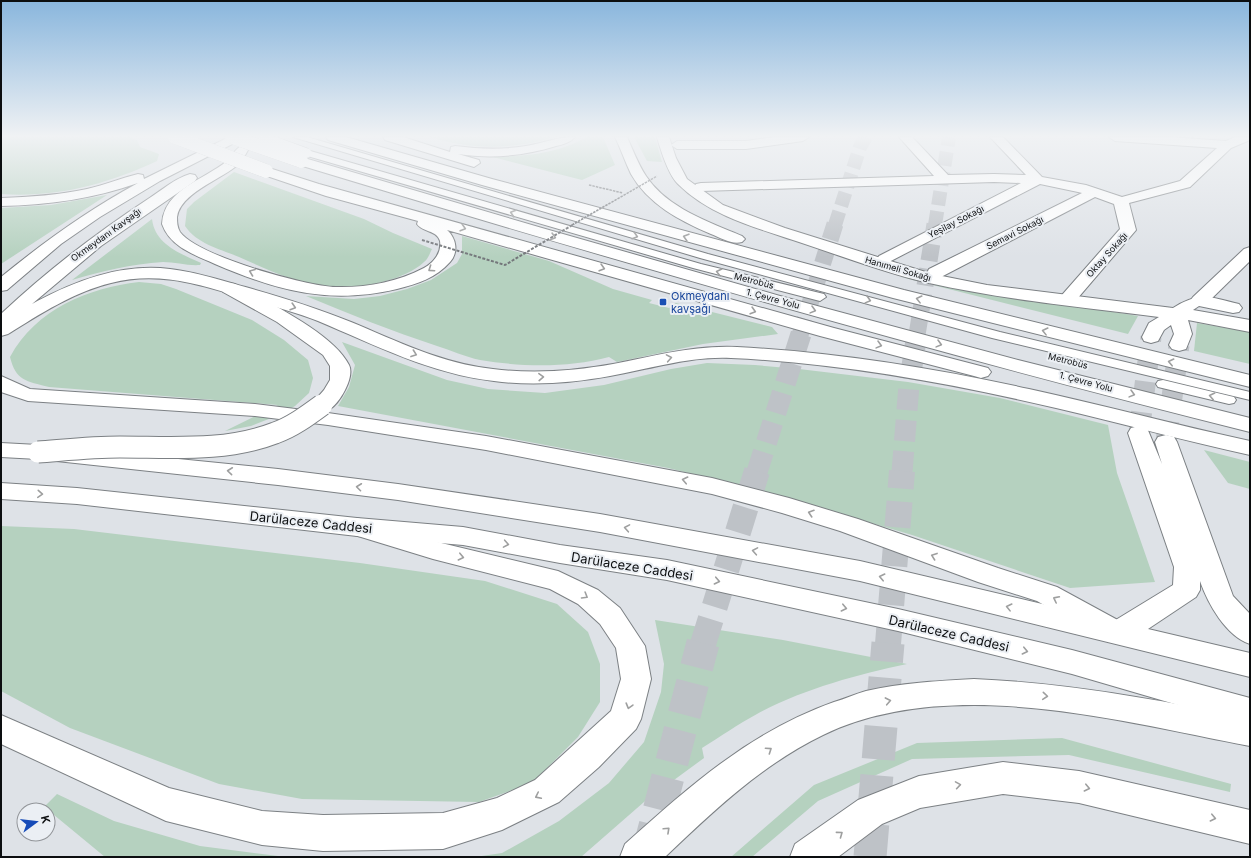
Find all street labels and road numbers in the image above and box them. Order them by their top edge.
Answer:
street label: Yeşilay Sokağı [926,203,986,240]
street label: Okmeydanı Kavşağı [69,206,143,264]
street label: Semavi Sokağı [984,213,1045,252]
street label: Oktay Sokağı [1084,230,1130,279]
street label: Hanımeli Sokağı [864,254,932,283]
street label: Metrobüs [733,270,775,291]
street label: 1. Çevre Yolu [745,286,801,311]
street label: Metrobüs [1047,350,1089,371]
street label: 1. Çevre Yolu [1058,369,1114,394]
street label: Darülaceze Caddesi [249,508,373,536]
street label: Darülaceze Caddesi [570,548,694,584]
street label: Darülaceze Caddesi [887,611,1011,655]

